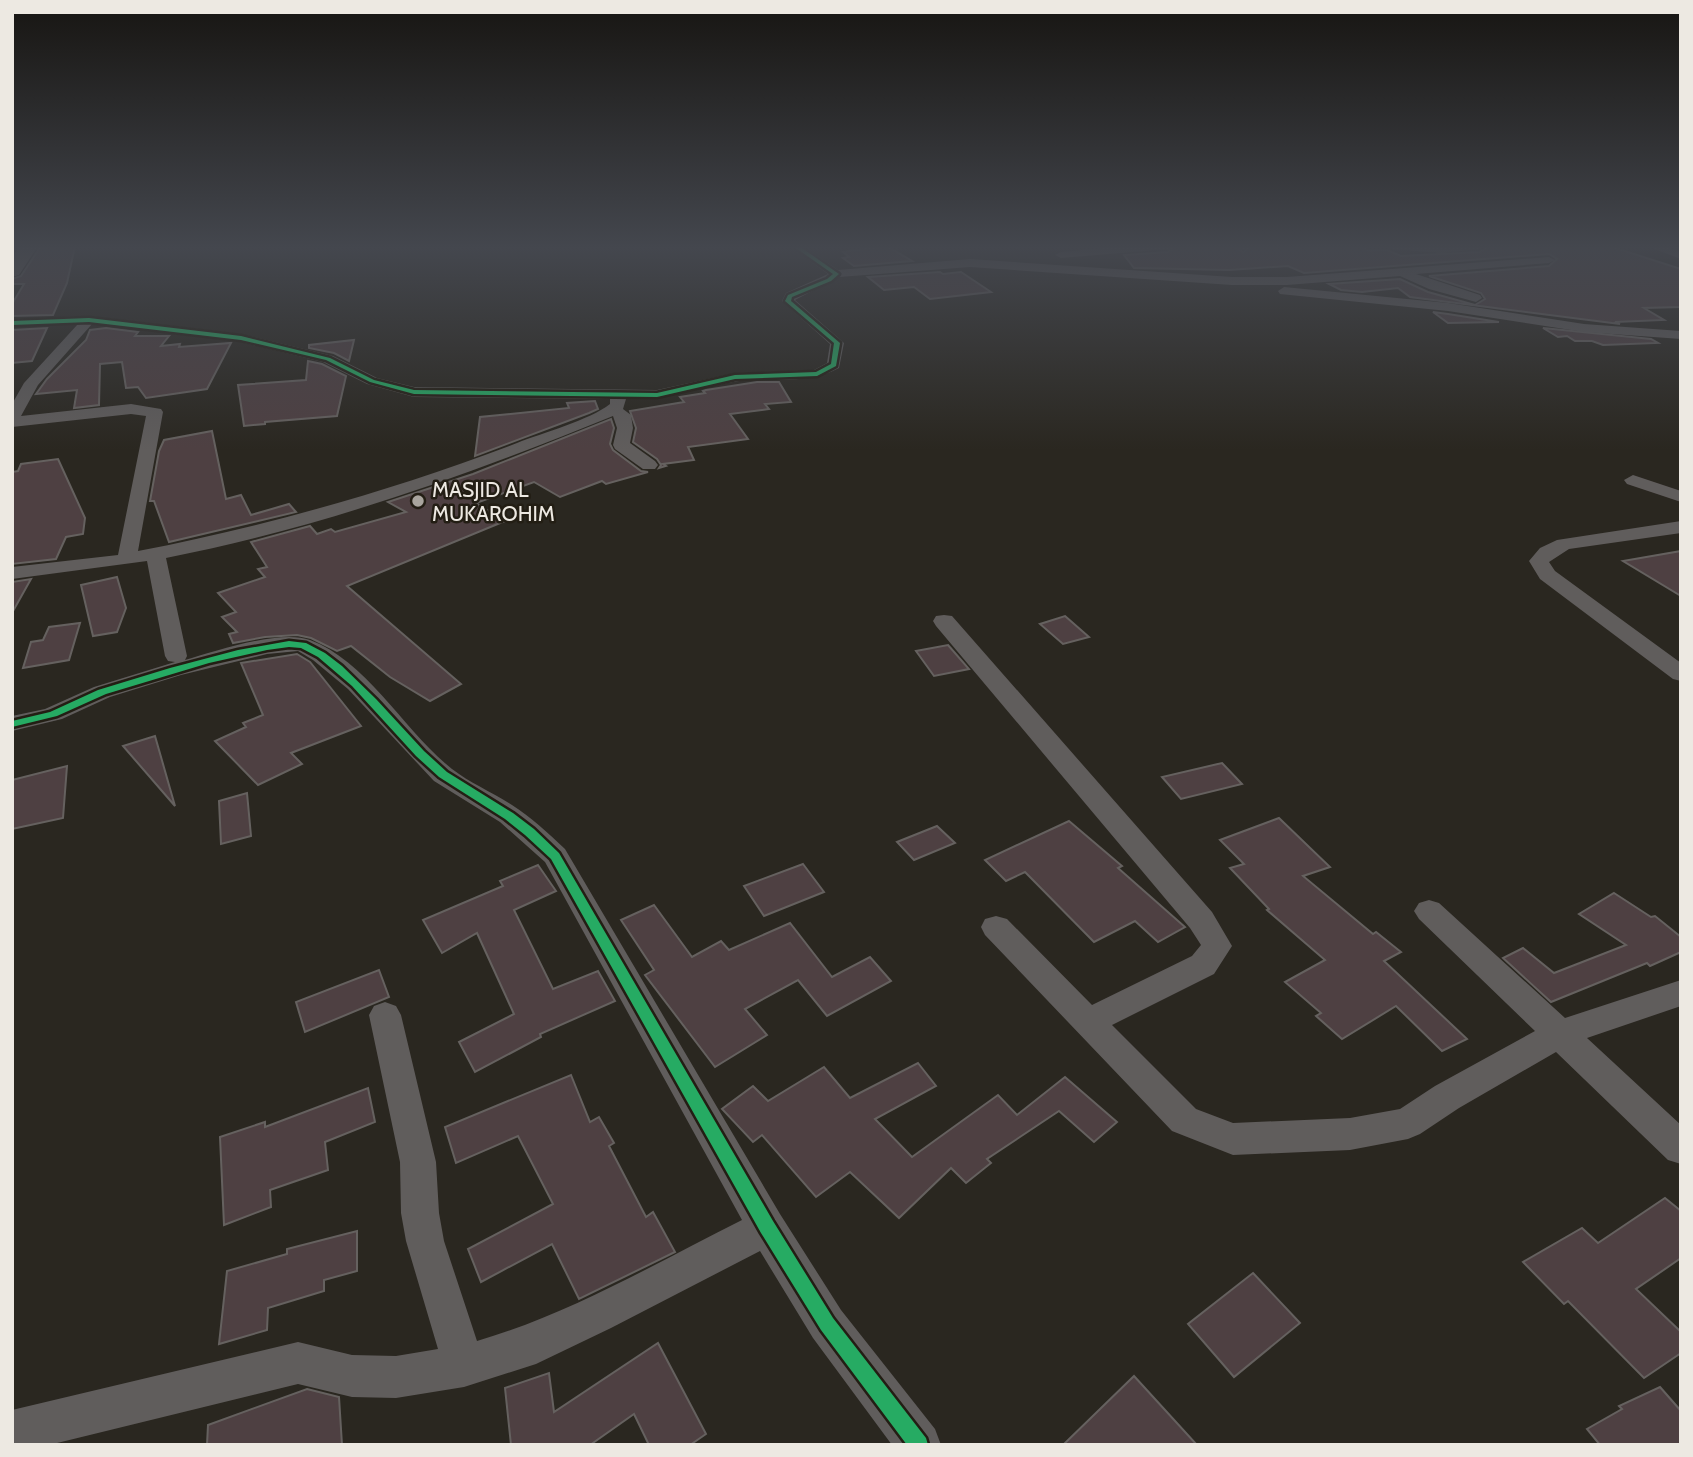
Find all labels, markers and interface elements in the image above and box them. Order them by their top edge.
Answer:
place label: MASJID AL MUKAROHIM [432,477,555,526]
marker: MASJID AL MUKAROHIM [410,493,426,509]

